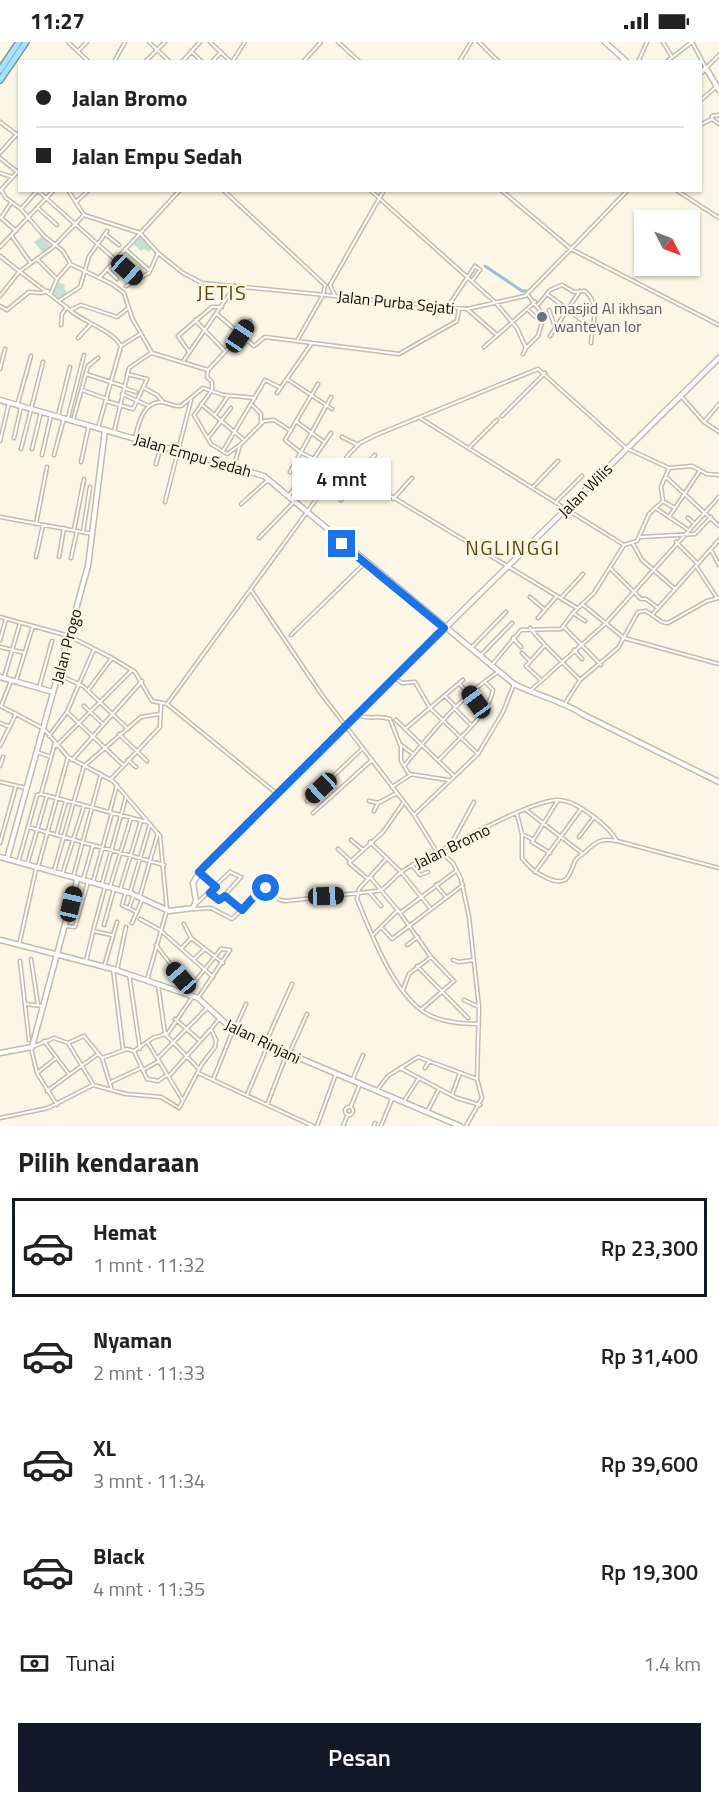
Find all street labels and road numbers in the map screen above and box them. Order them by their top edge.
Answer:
street label: Jalan Purba Sejati [336,284,456,320]
street label: Jalan Empu Sedah [132,427,254,483]
street label: Jalan Wilis [552,457,618,523]
street label: Jalan Progo [45,606,87,686]
street label: Jalan Bromo [410,817,494,875]
street label: Jalan Rinjani [221,1012,305,1070]

